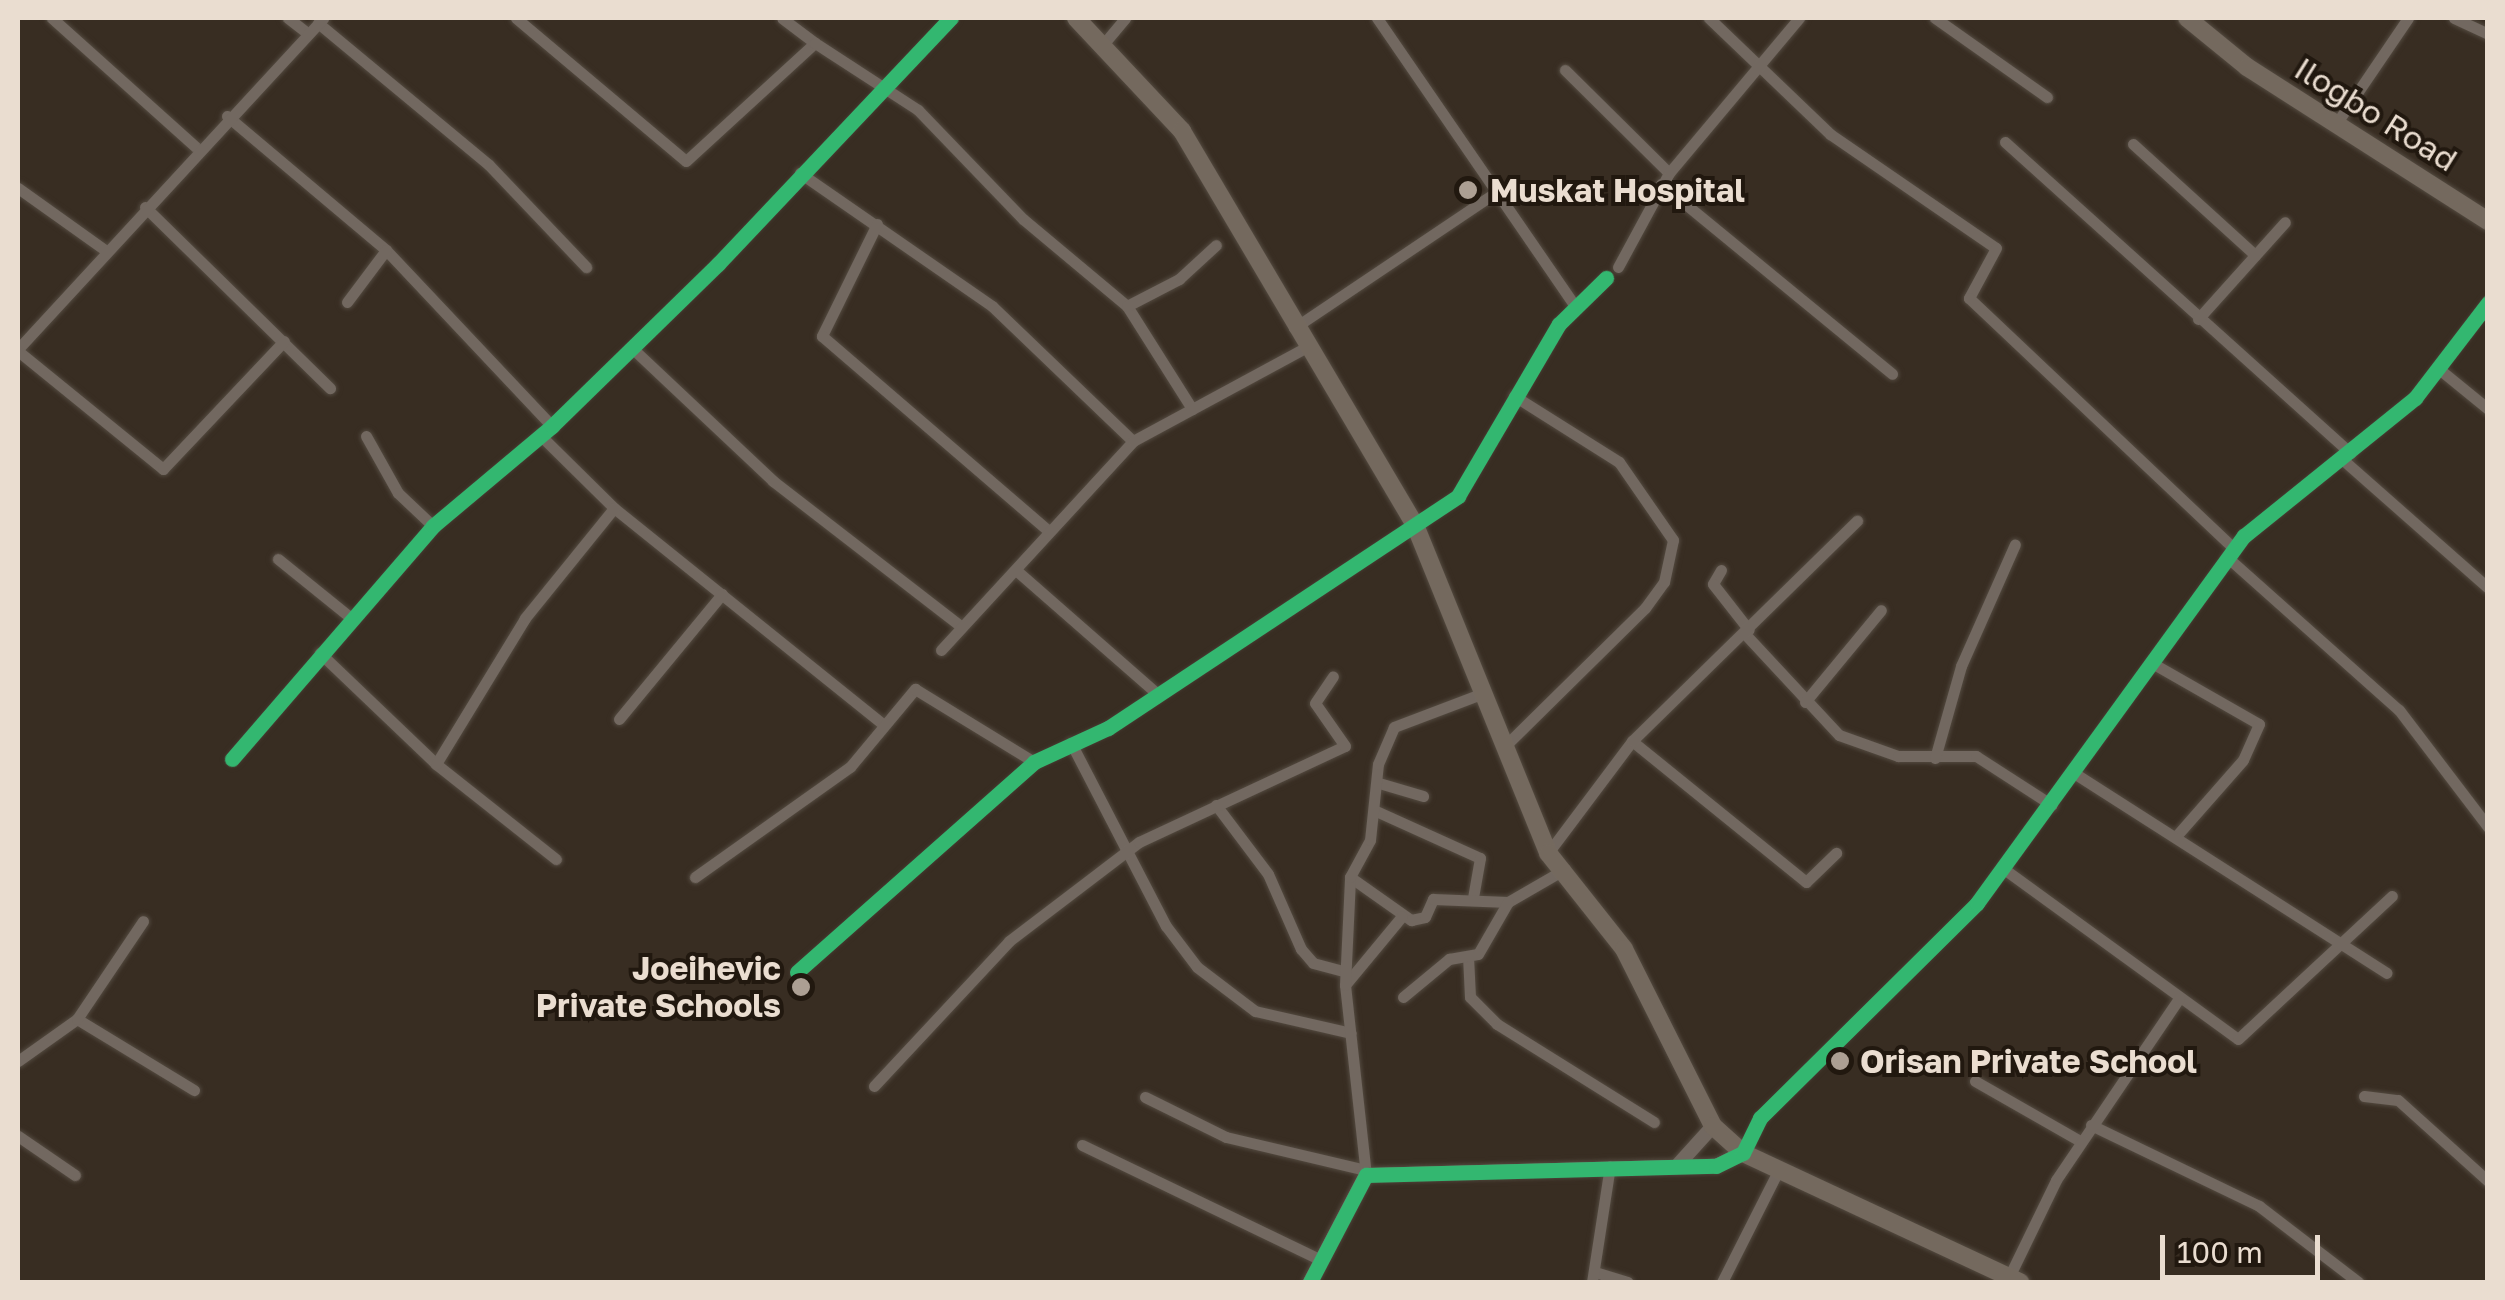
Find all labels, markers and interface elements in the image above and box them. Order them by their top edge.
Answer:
street label: Ilogbo Road [2288,49,2464,179]
place label: Muskat Hospital [1490,171,1745,209]
marker: Muskat Hospital [1455,177,1481,203]
place label: Joeihevic Private Schools [536,950,781,1025]
marker: Joeihevic Private Schools [790,976,812,998]
place label: Orisan Private School [1860,1042,2197,1080]
marker: Orisan Private School [1829,1050,1851,1072]
scale bar [2165,1215,2325,1277]
text: 100 m [2177,1234,2263,1270]

